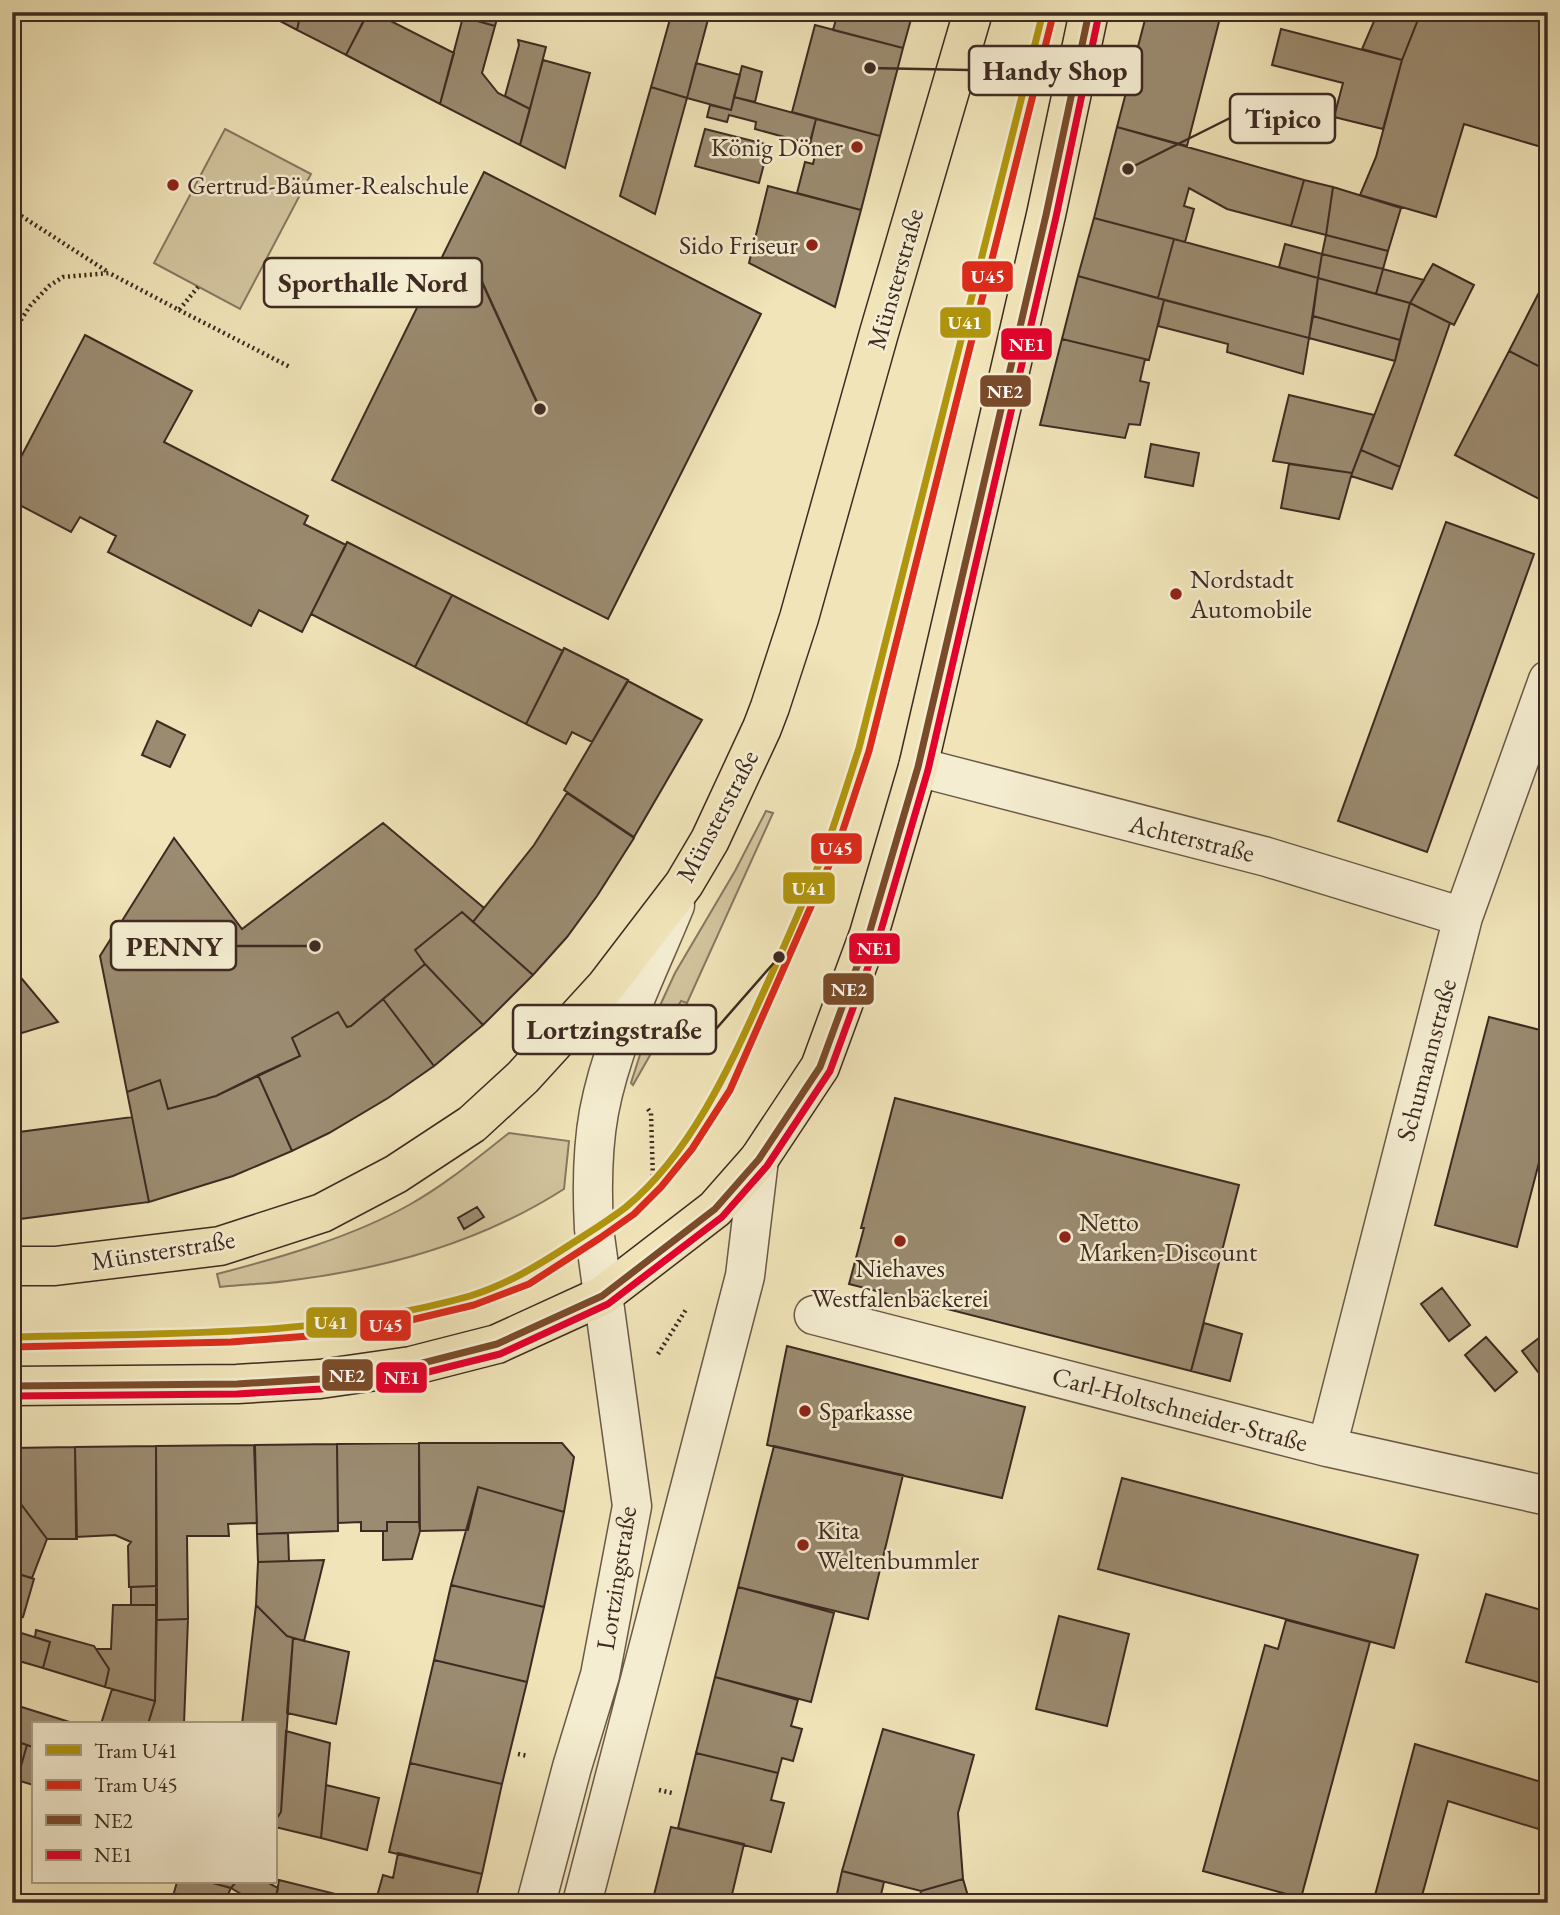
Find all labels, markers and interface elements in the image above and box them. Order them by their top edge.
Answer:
callout: Handy Shop [969,46,1142,95]
text: Handy Shop [983,52,1127,88]
callout: Tipico [1230,94,1335,143]
text: Tipico [1245,100,1321,136]
place label: König Döner [711,130,843,164]
marker: König Döner [849,139,865,155]
place label: Gertrud-Bäumer-Realschule [187,168,469,202]
marker: Gertrud-Bäumer-Realschule [165,177,181,193]
street label: Münsterstraße [859,205,931,353]
place label: Sido Friseur [679,228,798,262]
marker: Sido Friseur [804,237,820,253]
callout: Sporthalle Nord [264,258,482,307]
line badge: U45 [961,260,1014,293]
text: Sporthalle Nord [278,264,468,300]
text: U45 [971,264,1005,289]
line badge: U41 [939,306,992,339]
text: U41 [948,310,982,335]
line badge: NE1 [1000,327,1053,361]
text: NE1 [1009,332,1045,357]
line badge: NE2 [979,374,1032,408]
text: NE2 [987,379,1023,404]
place label: Nordstadt Automobile [1189,562,1312,626]
marker: Nordstadt Automobile [1168,586,1184,602]
street label: Münsterstraße [668,744,766,888]
street label: Achterstraße [1125,806,1258,870]
line badge: U45 [810,832,863,865]
text: U45 [819,836,853,861]
line badge: U41 [782,871,836,905]
text: U41 [792,876,826,901]
callout: PENNY [111,921,236,970]
text: PENNY [126,928,224,964]
line badge: NE1 [848,932,901,965]
text: NE1 [857,936,893,961]
line badge: NE2 [822,972,875,1006]
street label: Schumannstraße [1388,975,1464,1145]
text: NE2 [831,977,867,1002]
callout: Lortzingstraße [513,1005,716,1054]
text: Lortzingstraße [526,1011,702,1047]
place label: Netto Marken-Discount [1079,1205,1257,1269]
street label: Münsterstraße [89,1222,237,1278]
marker: Netto Marken-Discount [1057,1229,1073,1245]
marker: Niehaves Westfalenbäckerei [892,1233,908,1249]
place label: Niehaves Westfalenbäckerei [811,1251,989,1315]
line badge: U41 [305,1306,358,1339]
line badge: U45 [359,1309,412,1342]
text: U41 [314,1310,348,1335]
text: U45 [369,1313,403,1338]
line badge: NE2 [321,1358,374,1392]
street label: Carl-Holtschneider-Straße [1049,1359,1311,1459]
line badge: NE1 [375,1361,428,1394]
text: NE2 [329,1363,365,1388]
text: NE1 [384,1365,420,1390]
place label: Sparkasse [819,1394,913,1428]
marker: Sparkasse [797,1403,813,1419]
street label: Lortzingstraße [588,1504,644,1652]
place label: Kita Weltenbummler [817,1513,980,1577]
marker: Kita Weltenbummler [795,1537,811,1553]
legend [32,1722,276,1884]
text: Tram U41 [94,1737,178,1764]
text: Tram U45 [94,1771,178,1798]
text: NE2 [94,1807,133,1834]
text: NE1 [94,1841,133,1868]

